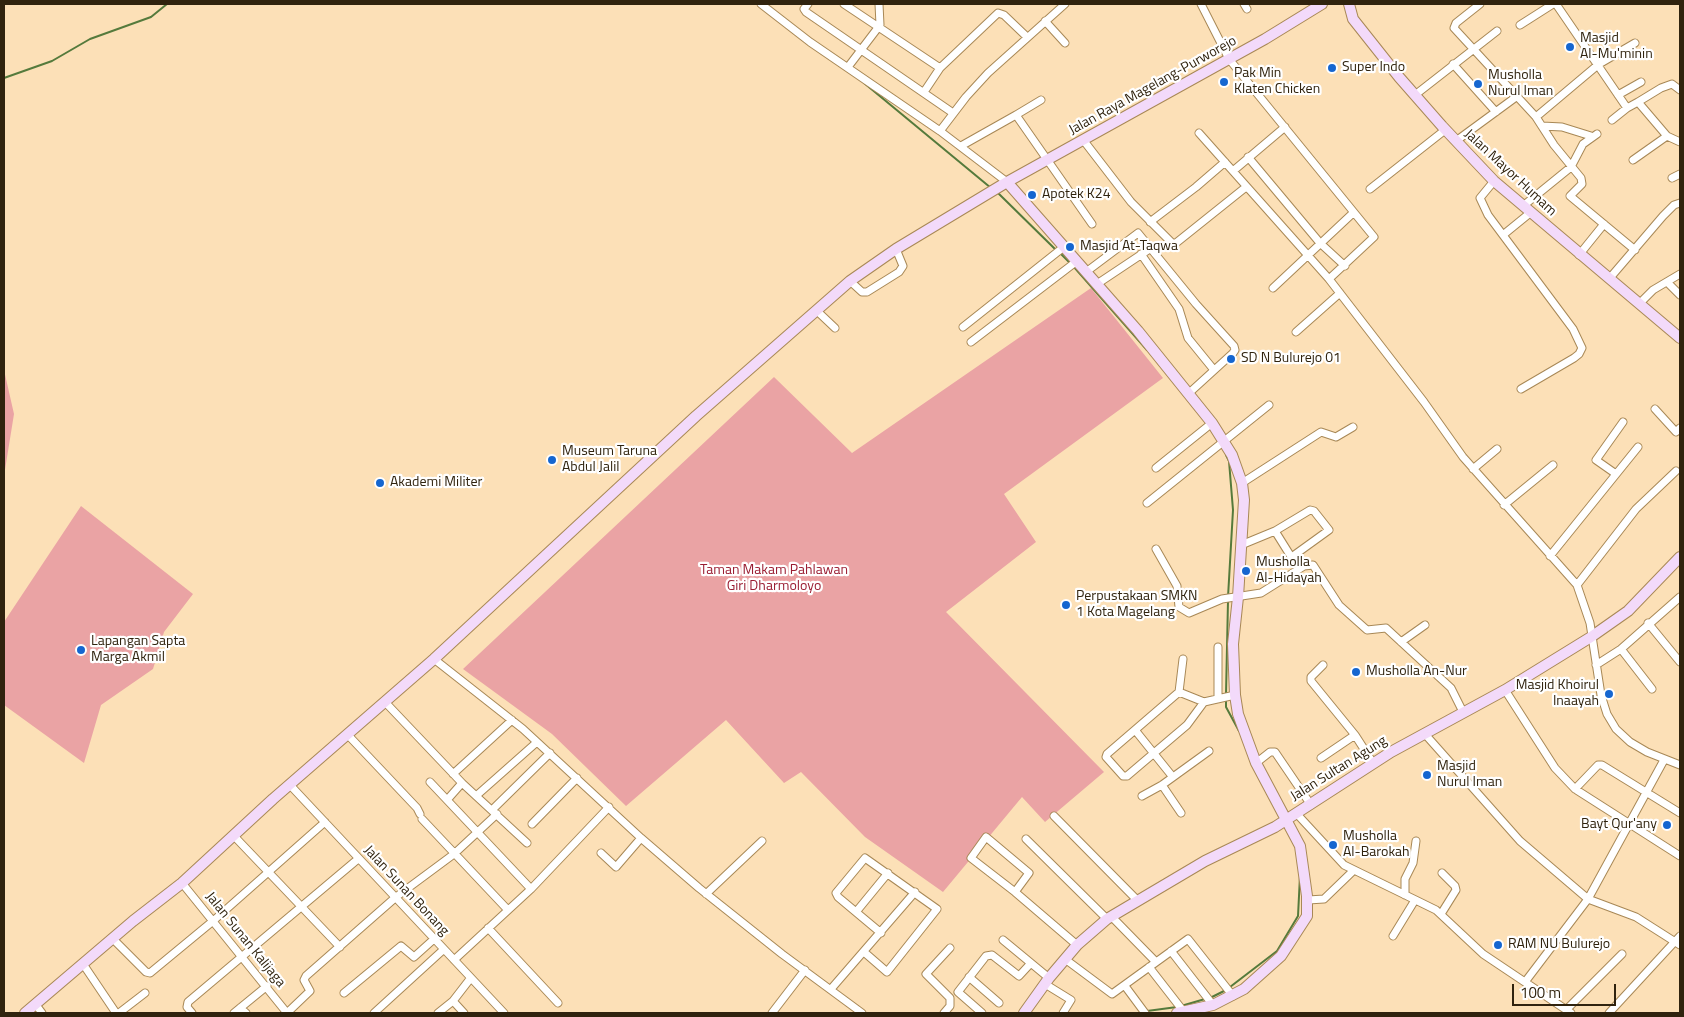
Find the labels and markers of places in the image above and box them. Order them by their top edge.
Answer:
place label: Masjid Al-Mu'minin [1580,31,1653,64]
marker: Masjid Al-Mu'minin [1564,41,1576,53]
place label: Super Indo [1342,60,1405,76]
marker: Super Indo [1326,62,1338,74]
place label: Pak Min Klaten Chicken [1234,66,1320,98]
place label: Musholla Nurul Iman [1488,68,1553,100]
marker: Pak Min Klaten Chicken [1218,76,1230,88]
marker: Musholla Nurul Iman [1472,78,1484,90]
place label: Apotek K24 [1042,187,1110,203]
marker: Apotek K24 [1026,189,1038,201]
place label: Masjid At-Taqwa [1080,239,1178,255]
marker: Masjid At-Taqwa [1064,241,1076,253]
place label: SD N Bulurejo 01 [1241,351,1341,367]
marker: SD N Bulurejo 01 [1225,353,1237,365]
place label: Museum Taruna Abdul Jalil [562,444,657,477]
marker: Museum Taruna Abdul Jalil [546,454,558,466]
place label: Akademi Militer [390,475,482,491]
marker: Akademi Militer [374,477,386,489]
place label: Musholla Al-Hidayah [1256,555,1322,588]
marker: Musholla Al-Hidayah [1240,565,1252,577]
place label: Perpustakaan SMKN 1 Kota Magelang [1076,589,1197,622]
marker: Perpustakaan SMKN 1 Kota Magelang [1060,599,1072,611]
place label: Lapangan Sapta Marga Akmil [91,634,185,666]
marker: Lapangan Sapta Marga Akmil [75,644,87,656]
place label: Musholla An-Nur [1366,664,1467,680]
marker: Musholla An-Nur [1350,666,1362,678]
place label: Masjid Khoirul Inaayah [1516,678,1599,710]
marker: Masjid Khoirul Inaayah [1603,688,1615,700]
place label: Masjid Nurul Iman [1437,759,1502,792]
marker: Masjid Nurul Iman [1421,769,1433,781]
place label: Bayt Qur'any [1581,817,1657,833]
marker: Bayt Qur'any [1661,819,1673,831]
place label: Musholla Al-Barokah [1343,829,1410,862]
marker: Musholla Al-Barokah [1327,839,1339,851]
place label: RAM NU Bulurejo [1508,937,1610,953]
marker: RAM NU Bulurejo [1492,939,1504,951]

